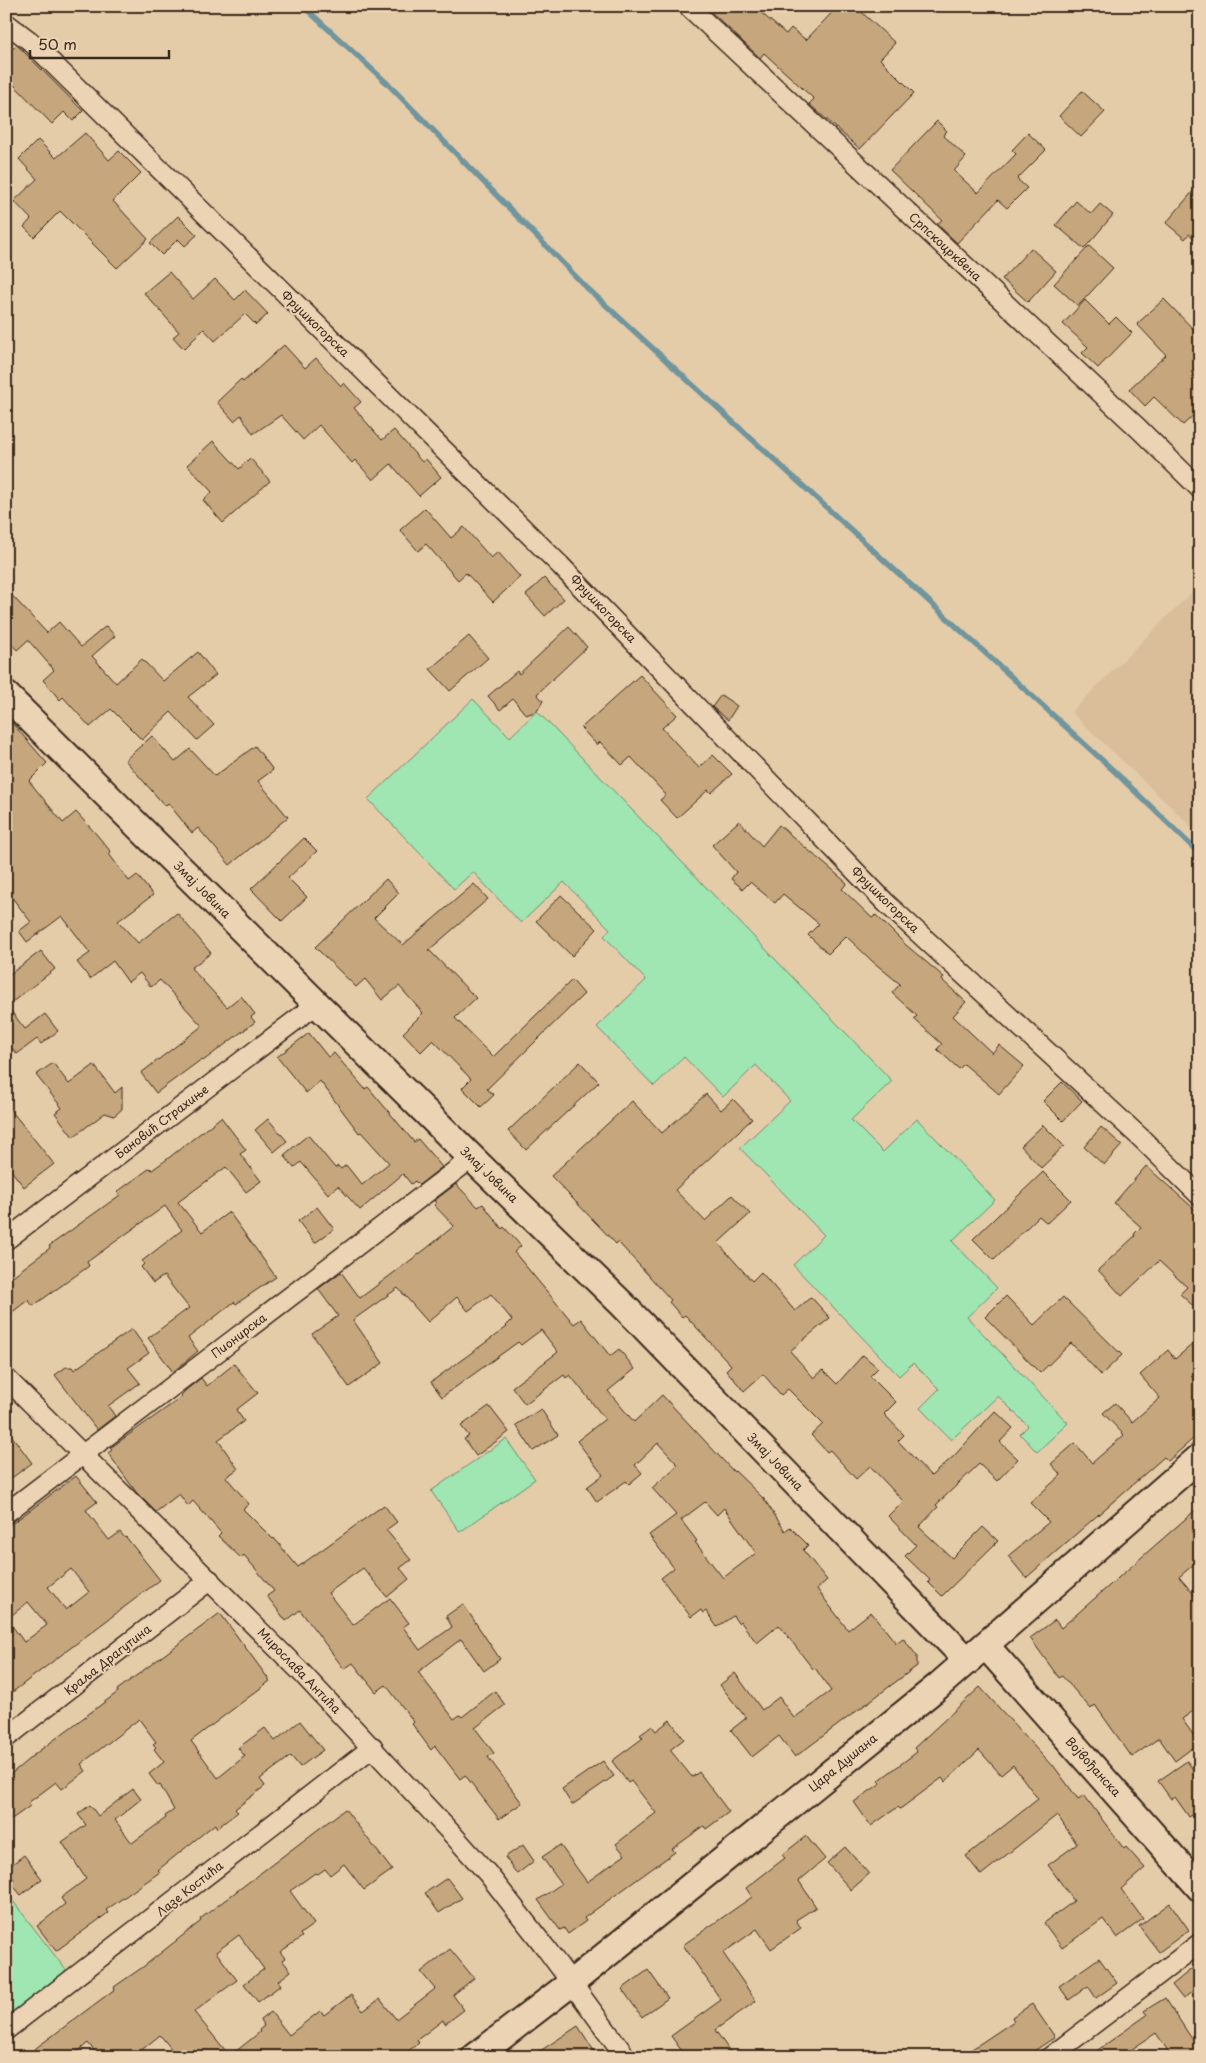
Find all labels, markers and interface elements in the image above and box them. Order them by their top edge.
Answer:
scale bar [30,28,169,60]
text: 50 m [38,32,77,55]
street label: Српскоцрквена [905,208,986,285]
street label: Фрушкогорска [277,286,354,361]
street label: Фрушкогорска [566,570,641,647]
street label: Змај Јовина [170,857,236,922]
street label: Фрушкогорска [847,862,924,937]
street label: Бановић Страхиње [111,1080,212,1162]
street label: Змај Јовина [457,1142,523,1207]
street label: Пионирска [207,1308,270,1362]
street label: Змај Јовина [744,1428,808,1495]
street label: Краља Драгутина [60,1619,155,1699]
street label: Мирослава Антића [254,1623,346,1718]
street label: Цара Душана [804,1729,881,1796]
street label: Војвођанска [1062,1732,1126,1801]
street label: Лазе Костића [152,1856,227,1920]

